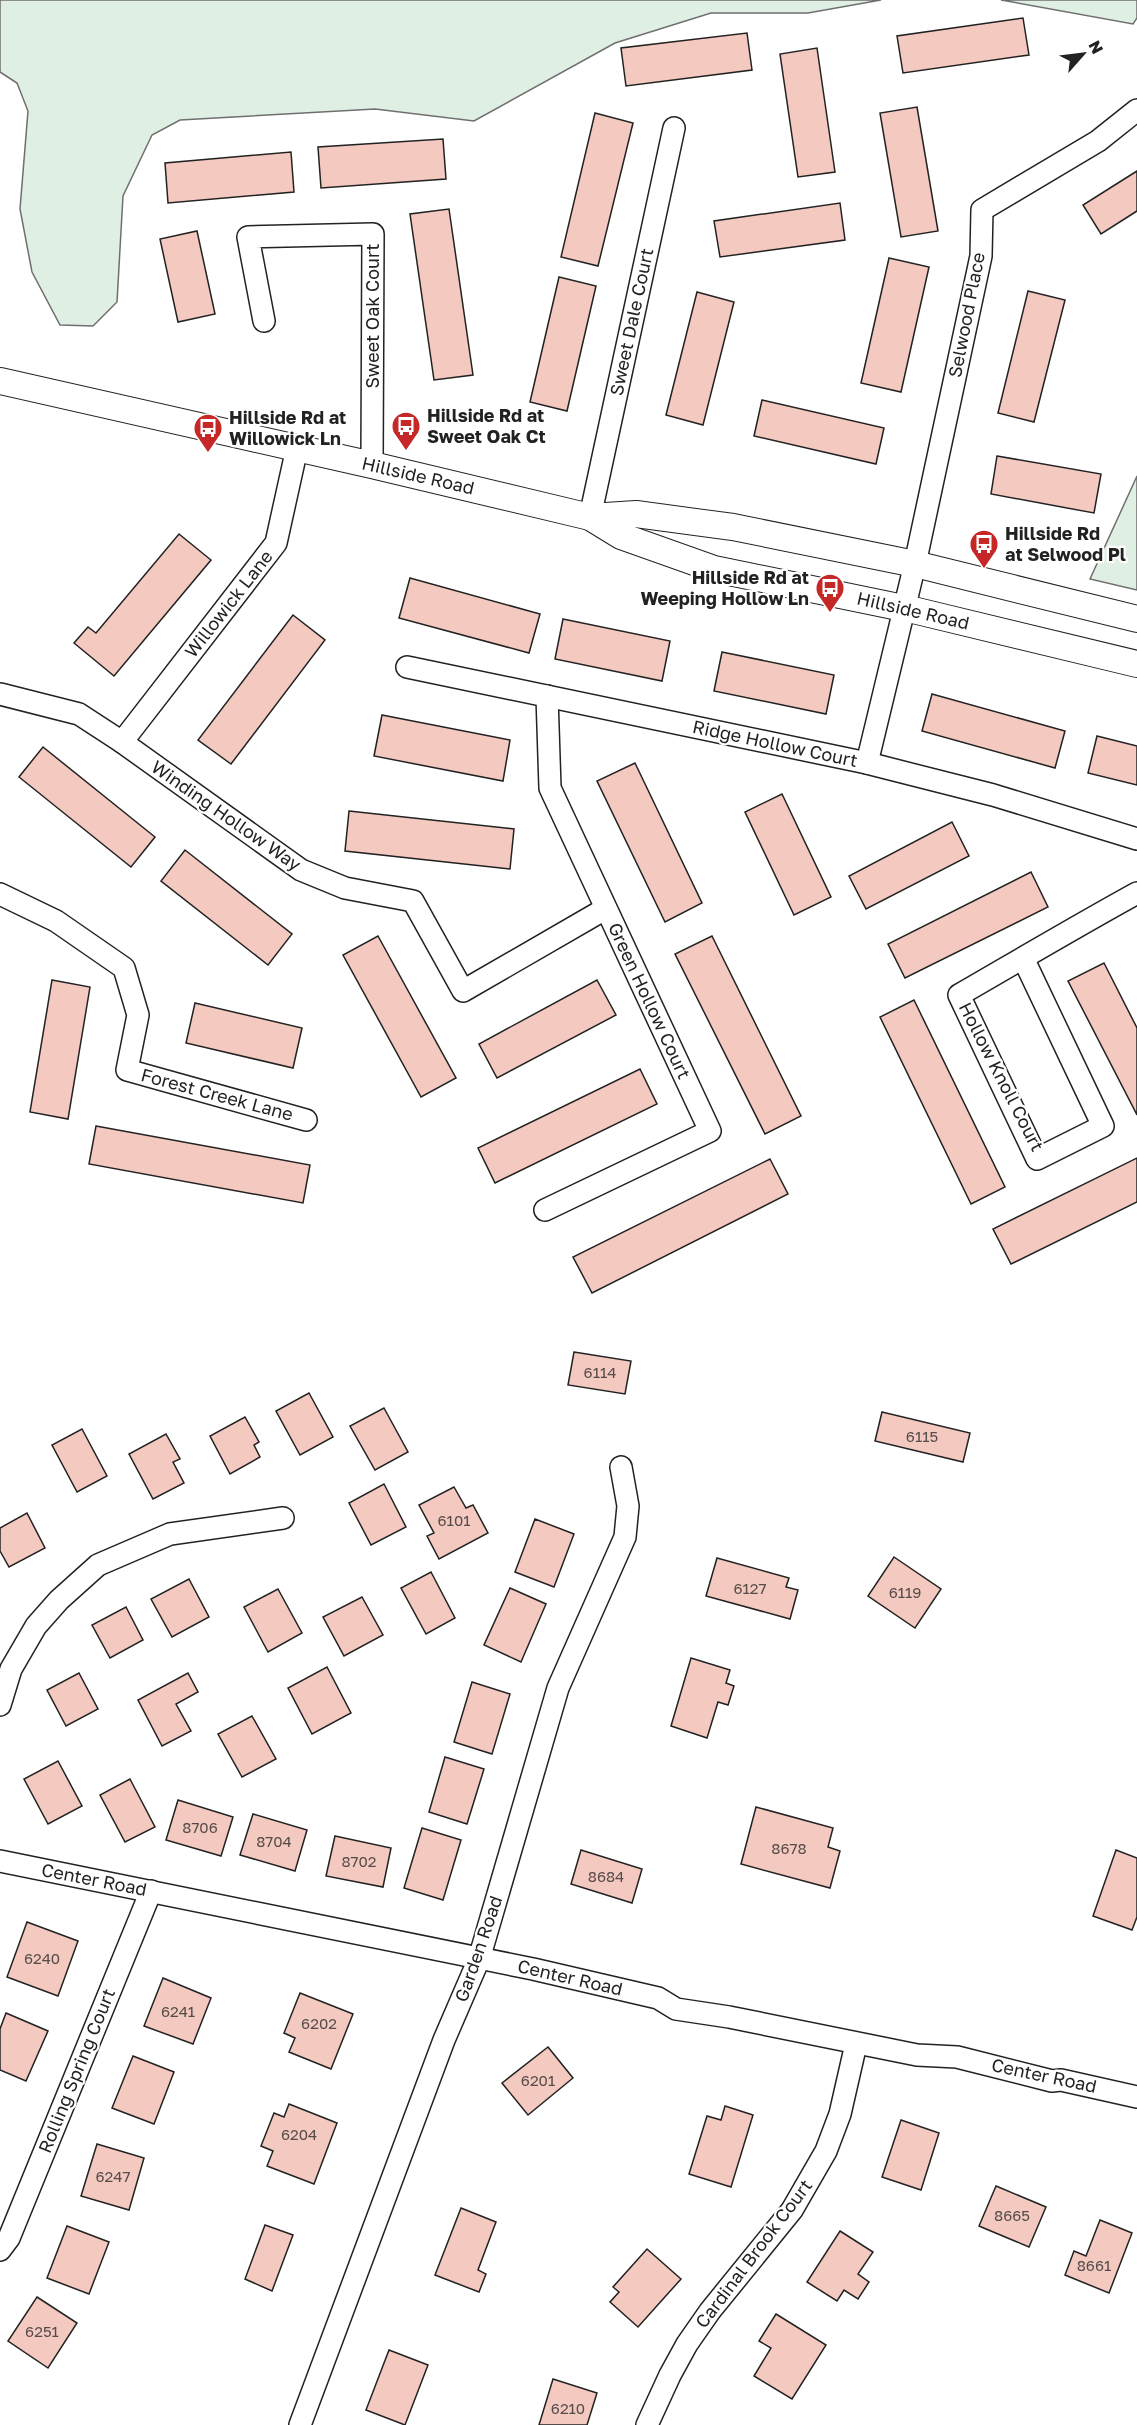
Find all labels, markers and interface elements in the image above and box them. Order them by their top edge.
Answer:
north arrow [1053,24,1113,84]
text: N [1085,37,1108,57]
street label: Sweet Oak Court [361,244,383,389]
street label: Sweet Dale Court [605,246,657,398]
street label: Selwood Place [943,250,989,379]
place label: Hillside Rd at Sweet Oak Ct [427,404,546,447]
place label: Hillside Rd at Willowick Ln [229,406,346,449]
bus stop icon: Hillside Rd at Sweet Oak Ct [390,410,422,452]
bus stop icon: Hillside Rd at Willowick Ln [192,412,224,454]
street label: Hillside Road [360,451,476,499]
place label: Hillside Rd at Selwood Pl [1005,522,1126,565]
bus stop icon: Hillside Rd at Selwood Pl [968,528,1000,570]
street label: Willowick Lane [180,545,277,661]
place label: Hillside Rd at Weeping Hollow Ln [640,566,809,609]
bus stop icon: Hillside Rd at Weeping Hollow Ln [814,572,846,614]
street label: Hillside Road [855,586,971,634]
street label: Ridge Hollow Court [691,715,860,771]
street label: Winding Hollow Way [147,755,306,875]
street label: Green Hollow Court [604,919,696,1082]
street label: Hollow Knoll Court [955,998,1049,1155]
street label: Forest Creek Lane [139,1063,296,1125]
house number: 6114 [584,1363,616,1381]
house number: 6115 [906,1427,938,1445]
house number: 6101 [438,1511,470,1529]
house number: 6127 [733,1579,767,1597]
house number: 6119 [889,1583,921,1601]
house number: 8706 [182,1818,218,1836]
house number: 8704 [256,1832,292,1850]
house number: 8678 [771,1839,807,1857]
house number: 8702 [341,1852,377,1870]
street label: Center Road [40,1858,149,1900]
house number: 8684 [588,1867,624,1885]
street label: Garden Road [450,1893,507,2005]
house number: 6240 [24,1949,60,1967]
street label: Center Road [516,1954,625,2000]
street label: Rolling Spring Court [33,1985,119,2156]
house number: 6241 [161,2002,195,2020]
house number: 6202 [301,2014,337,2032]
street label: Center Road [990,2053,1099,2097]
house number: 6201 [521,2071,555,2089]
house number: 6204 [281,2125,317,2143]
house number: 6247 [96,2167,130,2185]
street label: Cardinal Brook Court [690,2175,816,2332]
house number: 8665 [994,2206,1030,2224]
house number: 8661 [1077,2256,1111,2274]
house number: 6251 [25,2322,59,2340]
house number: 6210 [551,2399,585,2417]

